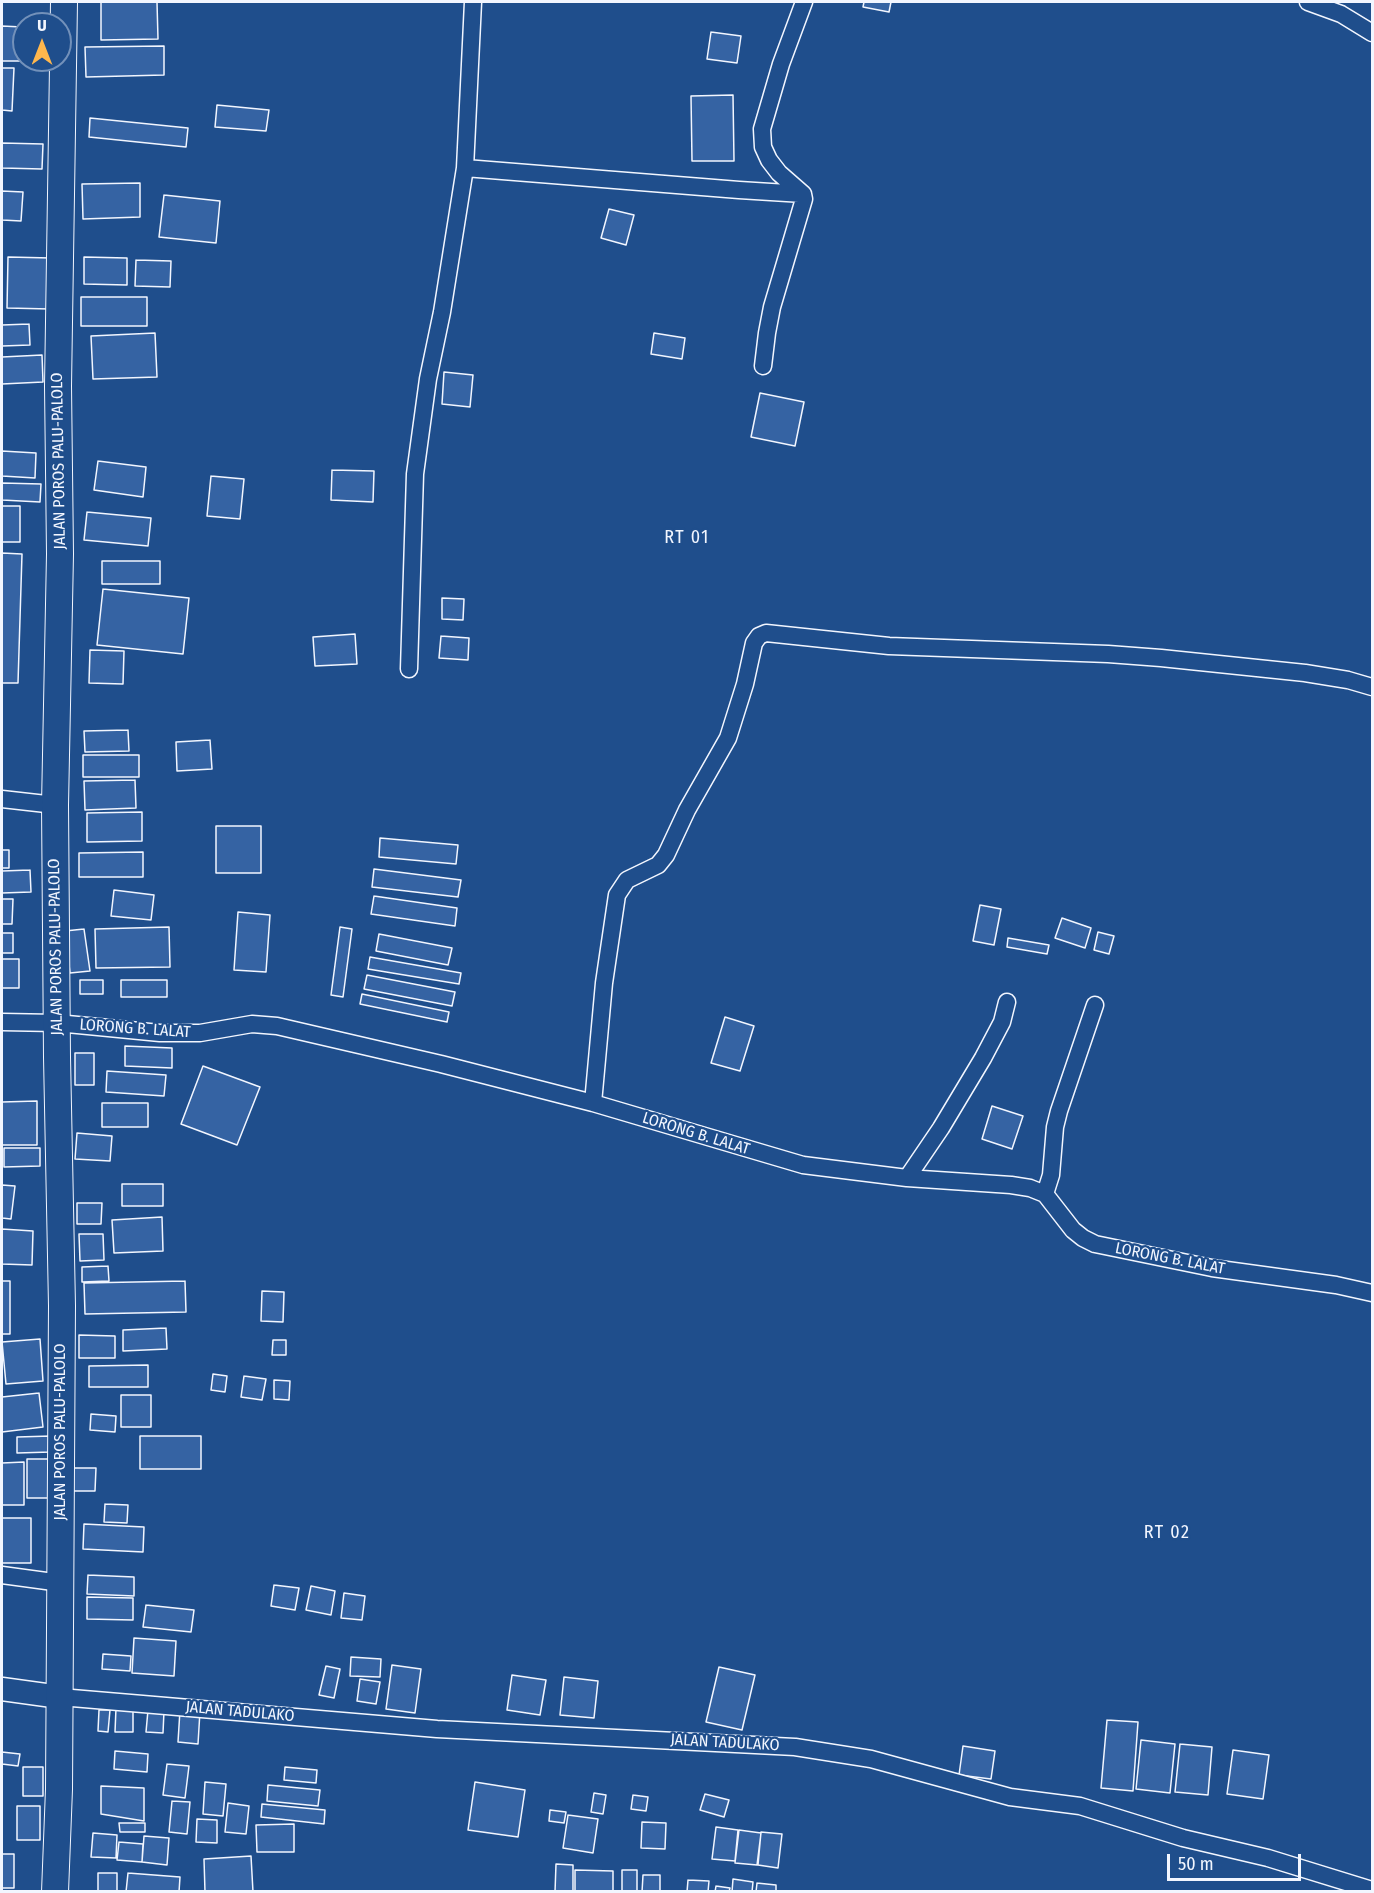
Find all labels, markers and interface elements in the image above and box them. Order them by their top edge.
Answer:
north arrow [12,12,72,72]
text: U [37,16,47,35]
street label: JALAN POROS PALU-PALOLO [48,372,70,550]
district label: RT 01 [664,527,710,549]
street label: JALAN POROS PALU-PALOLO [45,858,67,1036]
street label: LORONG B. LALAT [79,1016,191,1042]
street label: LORONG B. LALAT [640,1109,752,1159]
street label: LORONG B. LALAT [1114,1239,1226,1279]
street label: JALAN POROS PALU-PALOLO [51,1343,71,1521]
district label: RT 02 [1144,1522,1190,1544]
street label: JALAN TADULAKO [185,1698,295,1726]
street label: JALAN TADULAKO [670,1731,780,1755]
scale bar [1170,1842,1304,1880]
text: 50 m [1178,1853,1214,1875]

